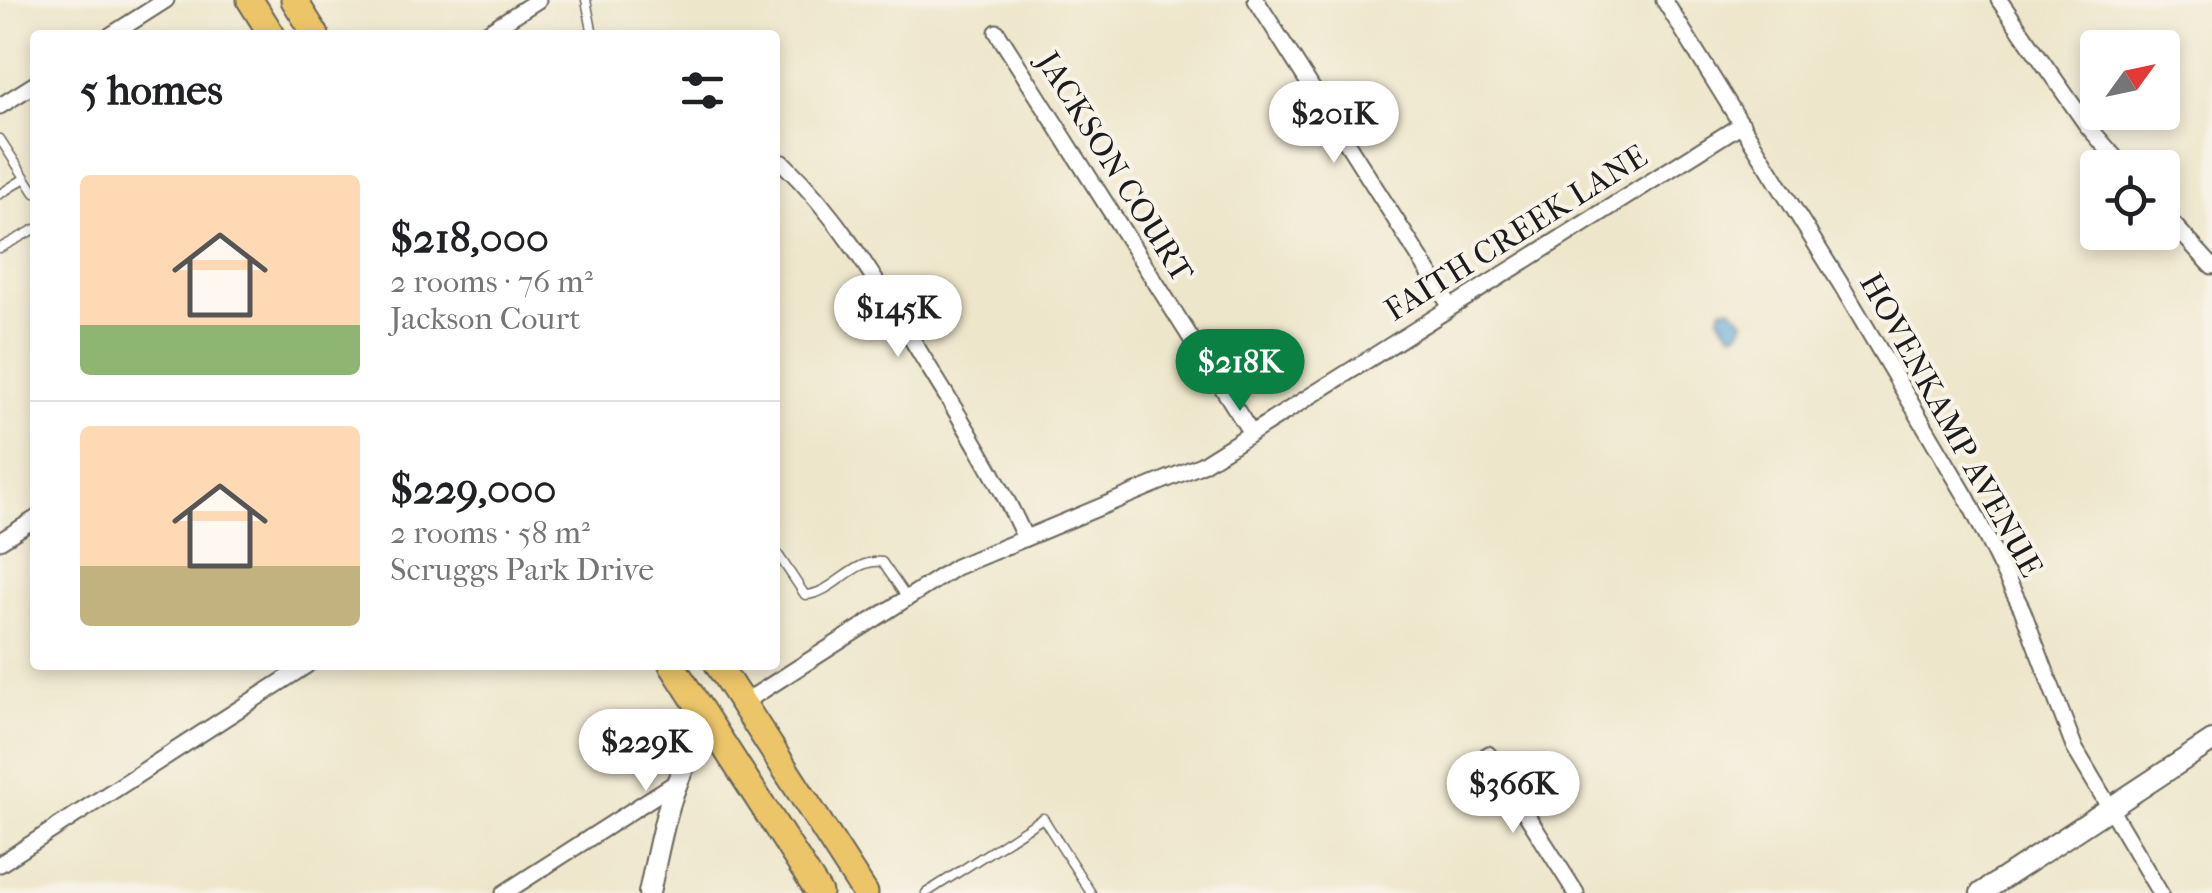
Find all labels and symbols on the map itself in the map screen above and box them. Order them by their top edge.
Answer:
north arrow [2080,30,2180,130]
street label: JACKSON COURT [1028,43,1201,289]
pin: $201K [1264,81,1404,166]
street label: FAITH CREEK LANE [1378,137,1654,329]
street label: HOVENKAMP AVENUE [1852,267,2050,583]
pin: $145K [828,275,968,360]
pin: $218K [1170,329,1310,414]
pin: $229K [576,709,716,794]
pin: $366K [1443,751,1583,836]

